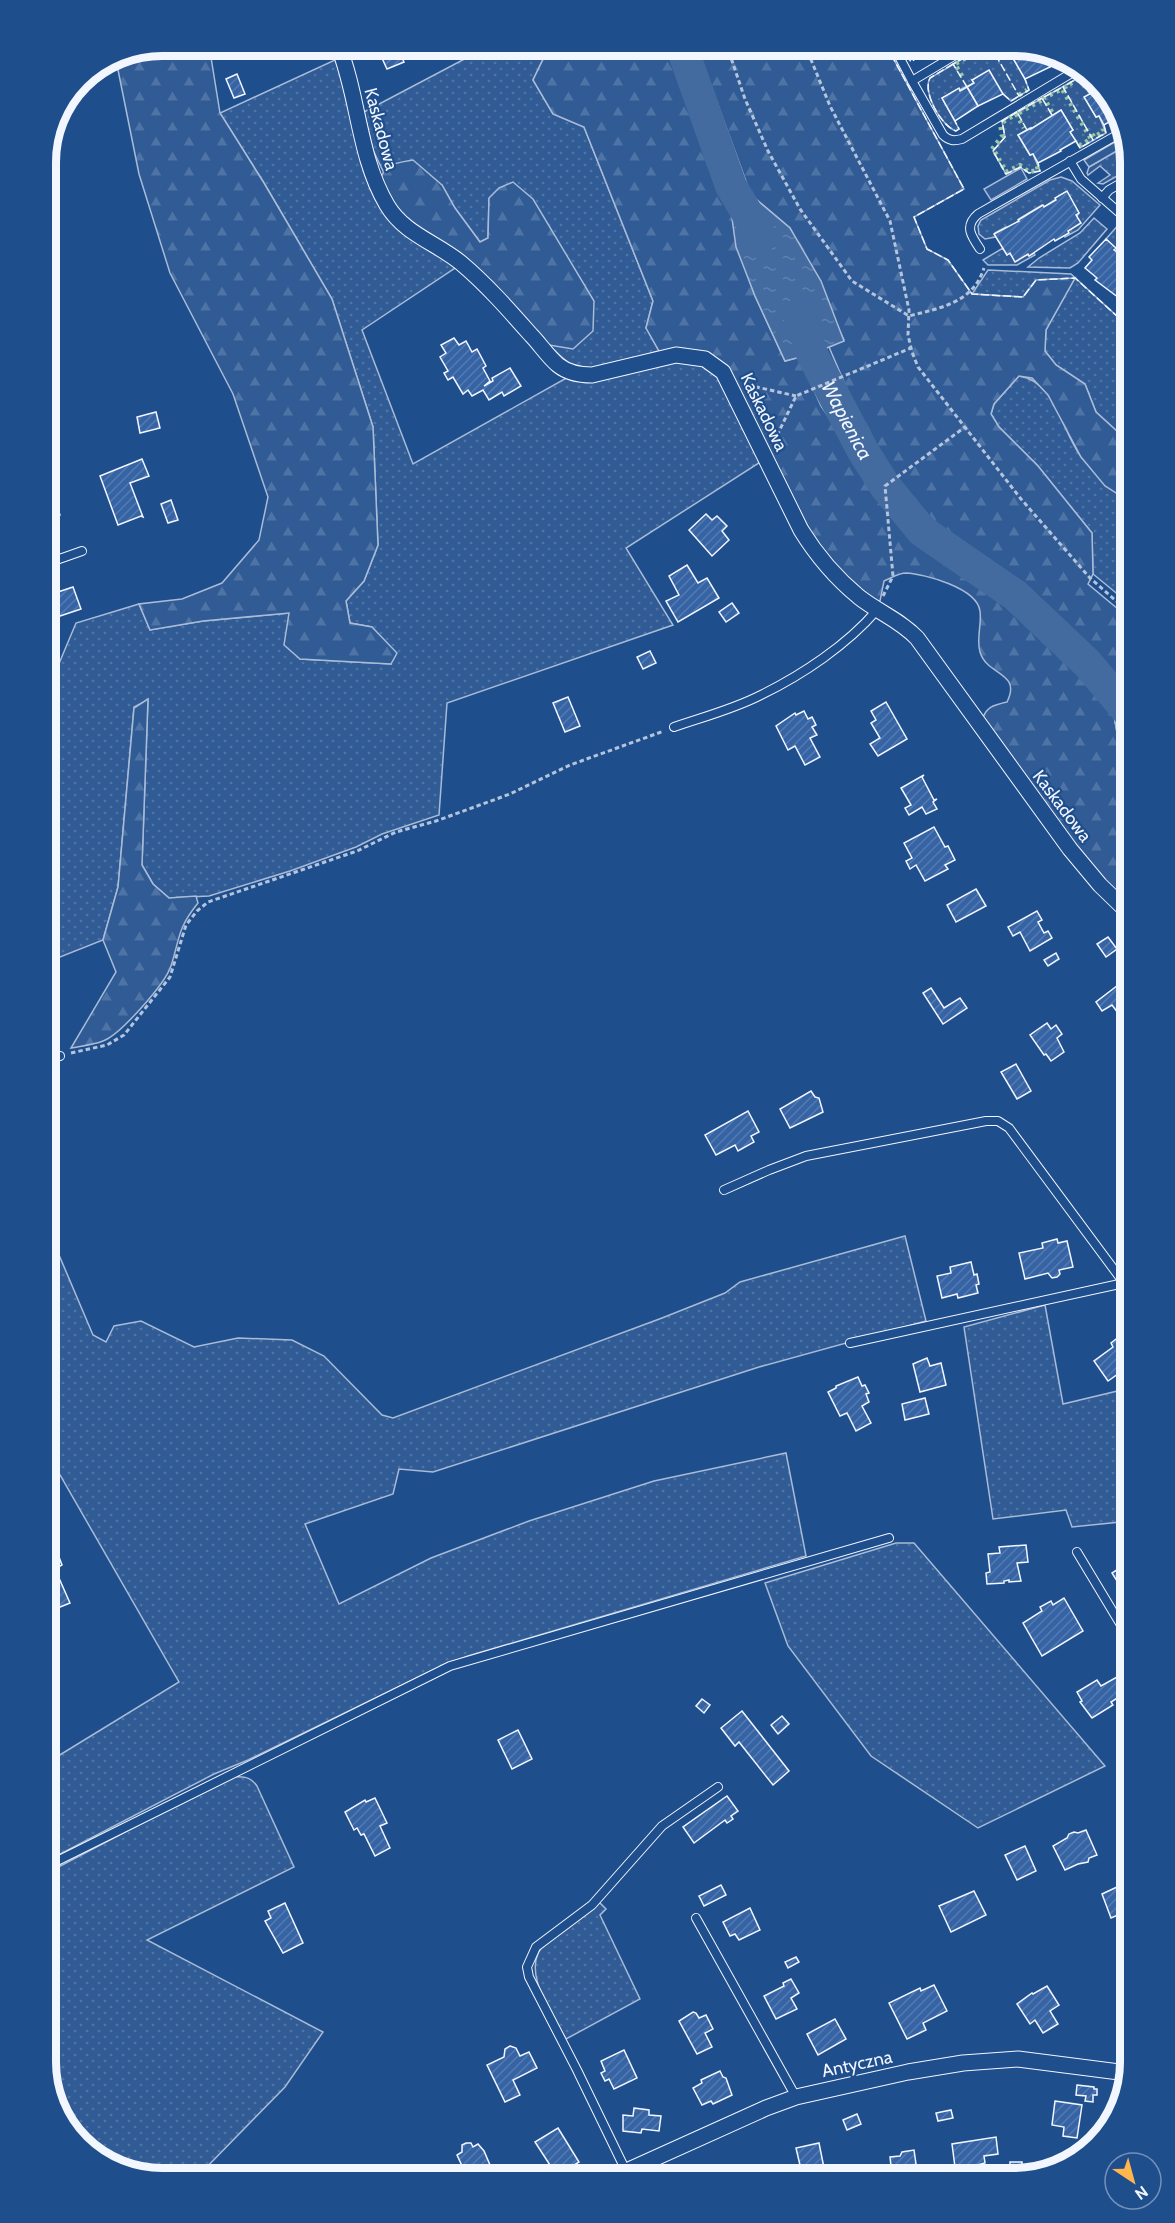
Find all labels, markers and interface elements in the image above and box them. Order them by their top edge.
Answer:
street label: Kaskadowa [359,85,403,173]
street label: Kaskadowa [736,369,793,455]
water label: Wapienica [816,377,878,464]
street label: Kaskadowa [1028,766,1096,847]
street label: Antyczna [820,2046,895,2082]
north arrow [1103,2151,1163,2211]
text: N [1131,2182,1152,2204]

